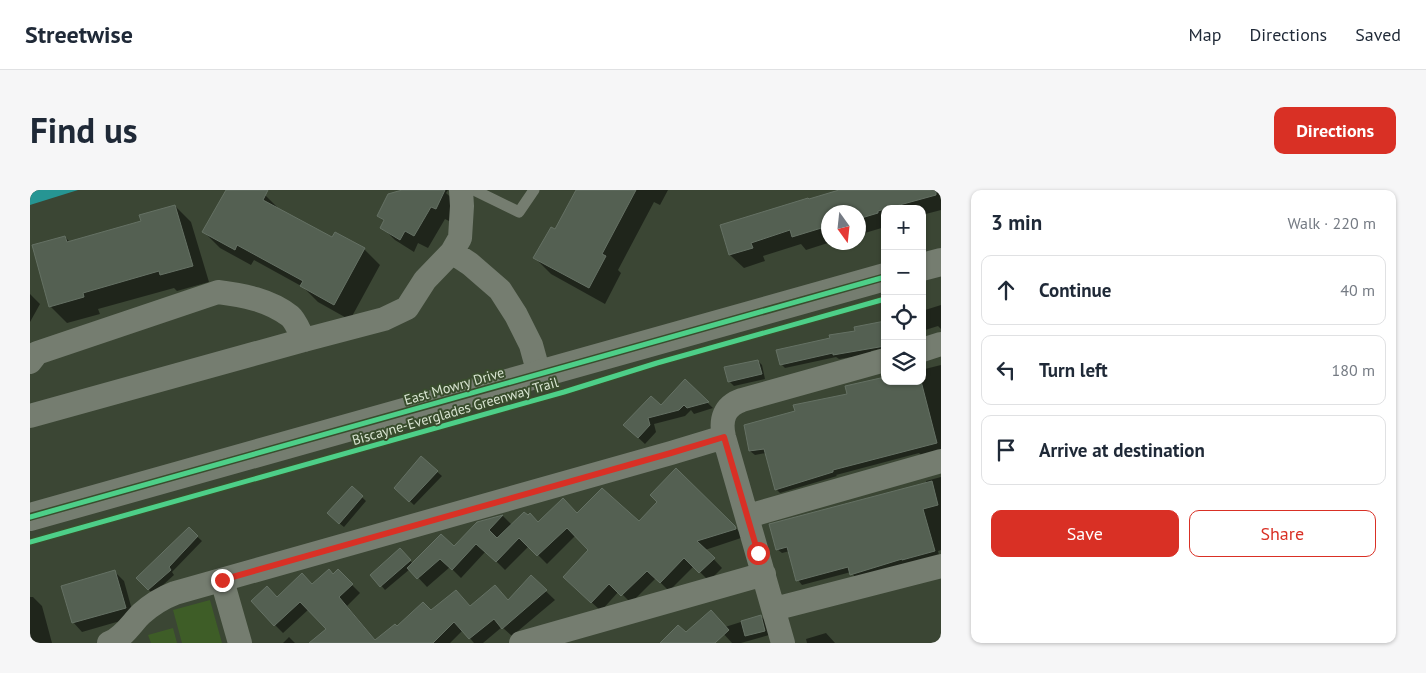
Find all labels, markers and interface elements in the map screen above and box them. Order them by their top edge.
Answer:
text: Streetwise [25,19,133,50]
text: Map [1189,23,1221,46]
text: Directions [1249,23,1327,46]
text: Saved [1355,23,1401,46]
text: Find us [30,107,138,153]
button: Directions [1274,107,1396,154]
north arrow [821,205,866,250]
map controls [881,205,926,385]
button: + [881,205,926,250]
text: 3 min [991,209,1042,236]
text: Walk · 220 m [1287,213,1376,233]
button: − [881,250,926,295]
icon: ahead [992,276,1020,304]
text: Continue [1039,278,1111,302]
text: 40 m [1340,280,1375,300]
button: locate [881,295,926,340]
button: layers [881,340,926,385]
icon: left [992,356,1020,384]
text: Turn left [1039,358,1108,382]
text: 180 m [1332,360,1375,380]
street label: East Mowry Drive [402,363,506,409]
street label: Biscayne-Everglades Greenway Trail [350,373,560,449]
icon: arrive [992,436,1020,464]
text: Arrive at destination [1039,438,1205,462]
button: Save [991,510,1179,557]
button: Share [1189,510,1376,557]
route start [747,542,770,565]
route end [211,569,234,592]

